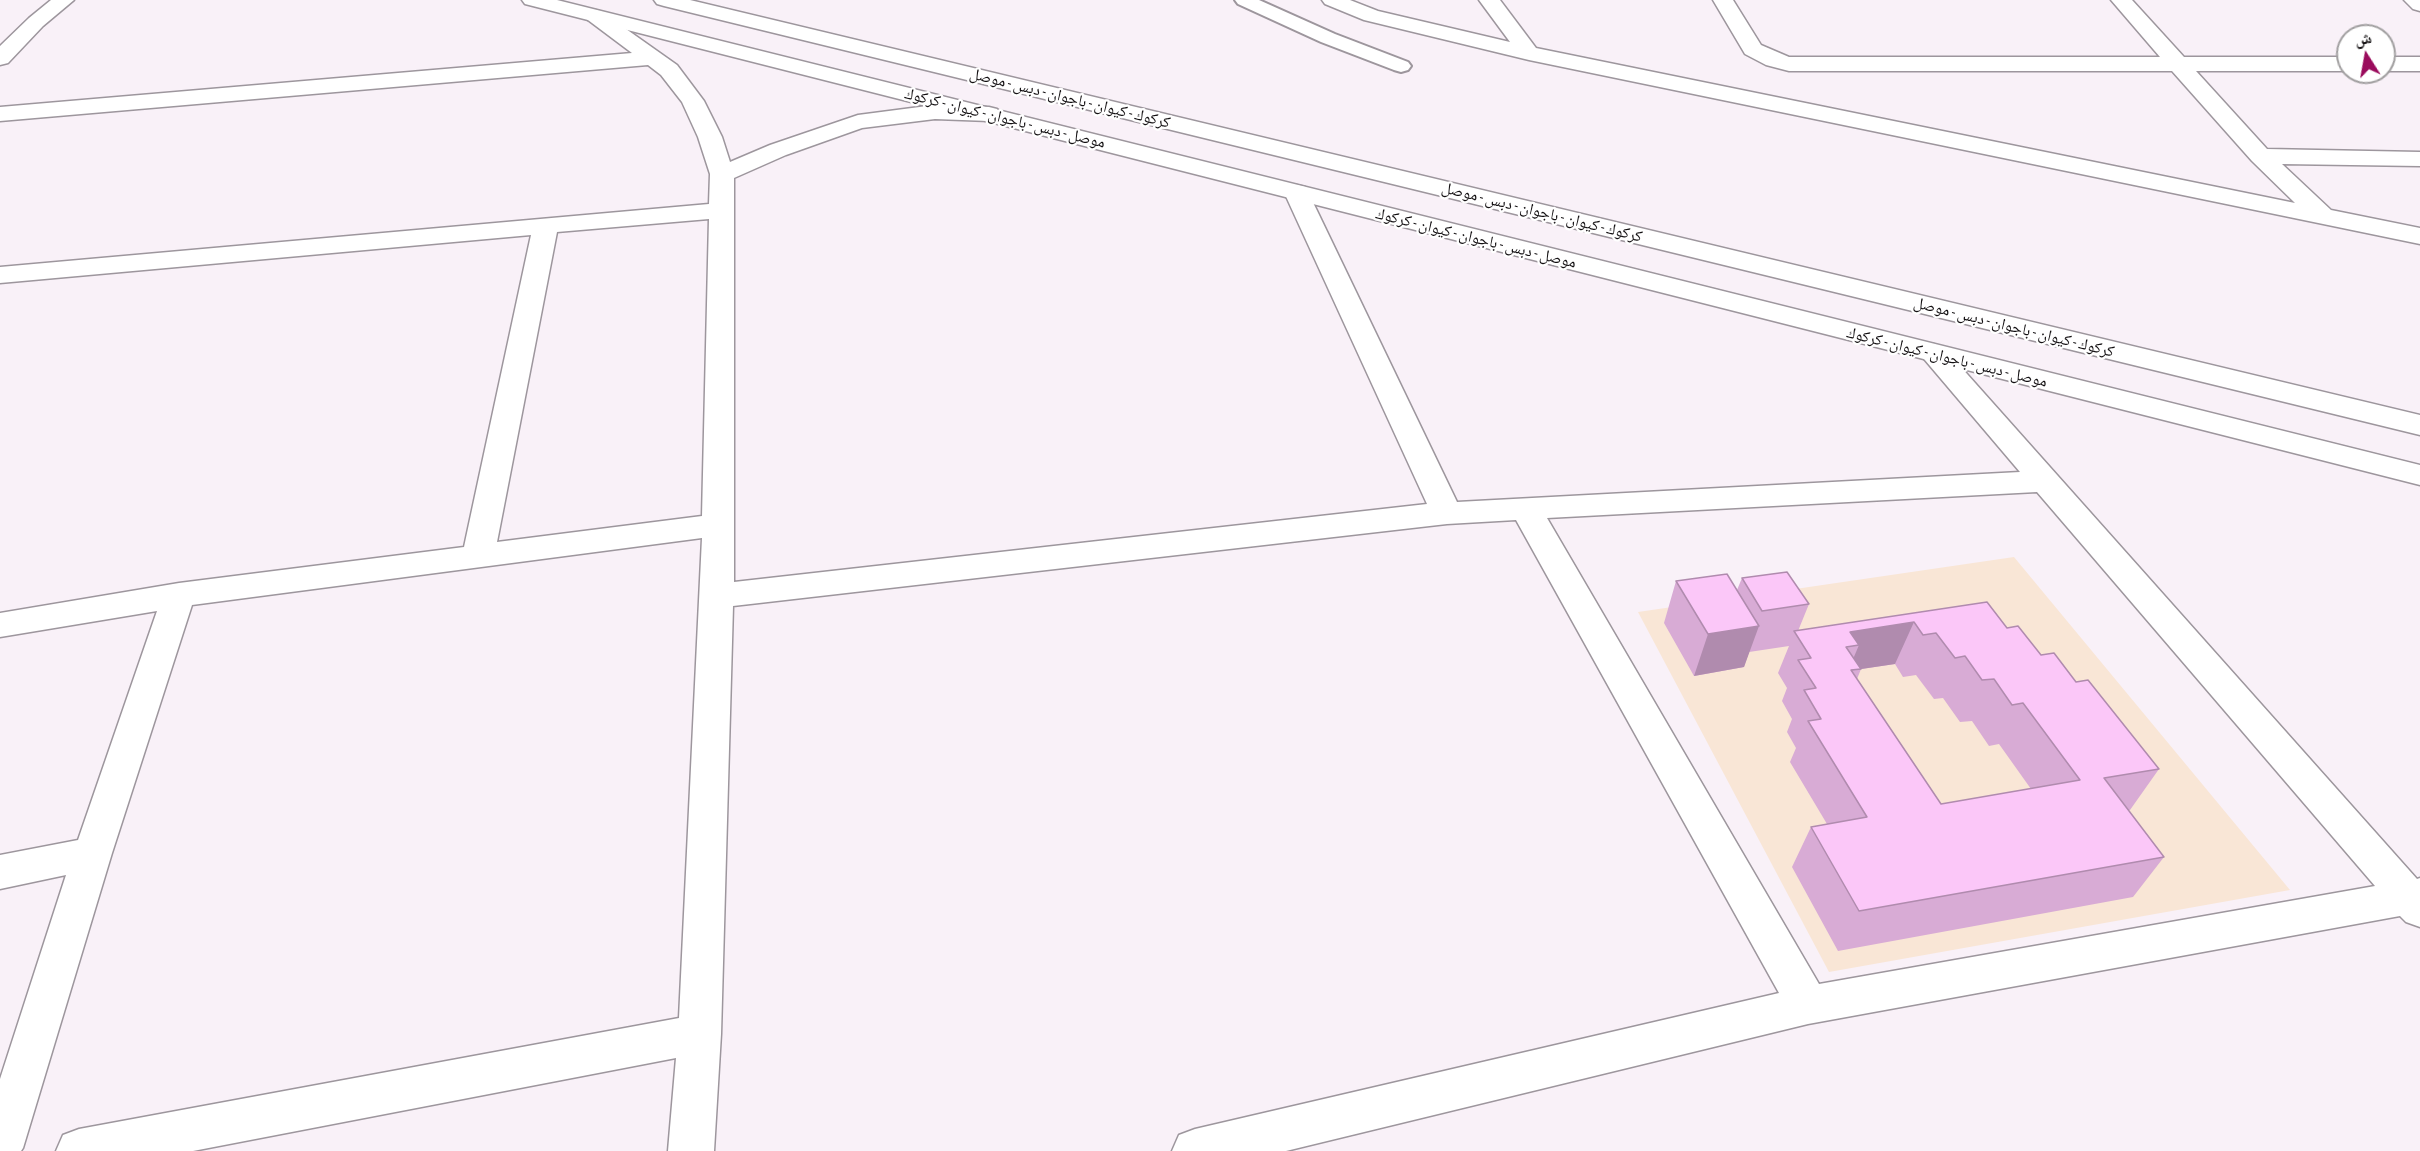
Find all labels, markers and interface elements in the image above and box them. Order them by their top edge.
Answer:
north arrow [2336,24,2396,84]
text: ش [2353,28,2373,49]
street label: كركوك - كيوان - باجوان - دبس - موصل [968,64,1172,132]
street label: موصل - دبس - باجوان - كيوان - كركوك [903,84,1107,152]
street label: كركوك - كيوان - باجوان - دبس - موصل [1440,178,1644,246]
street label: موصل - دبس - باجوان - كيوان - كركوك [1374,204,1578,272]
street label: كركوك - كيوان - باجوان - دبس - موصل [1912,293,2116,361]
street label: موصل - دبس - باجوان - كيوان - كركوك [1845,323,2049,391]

